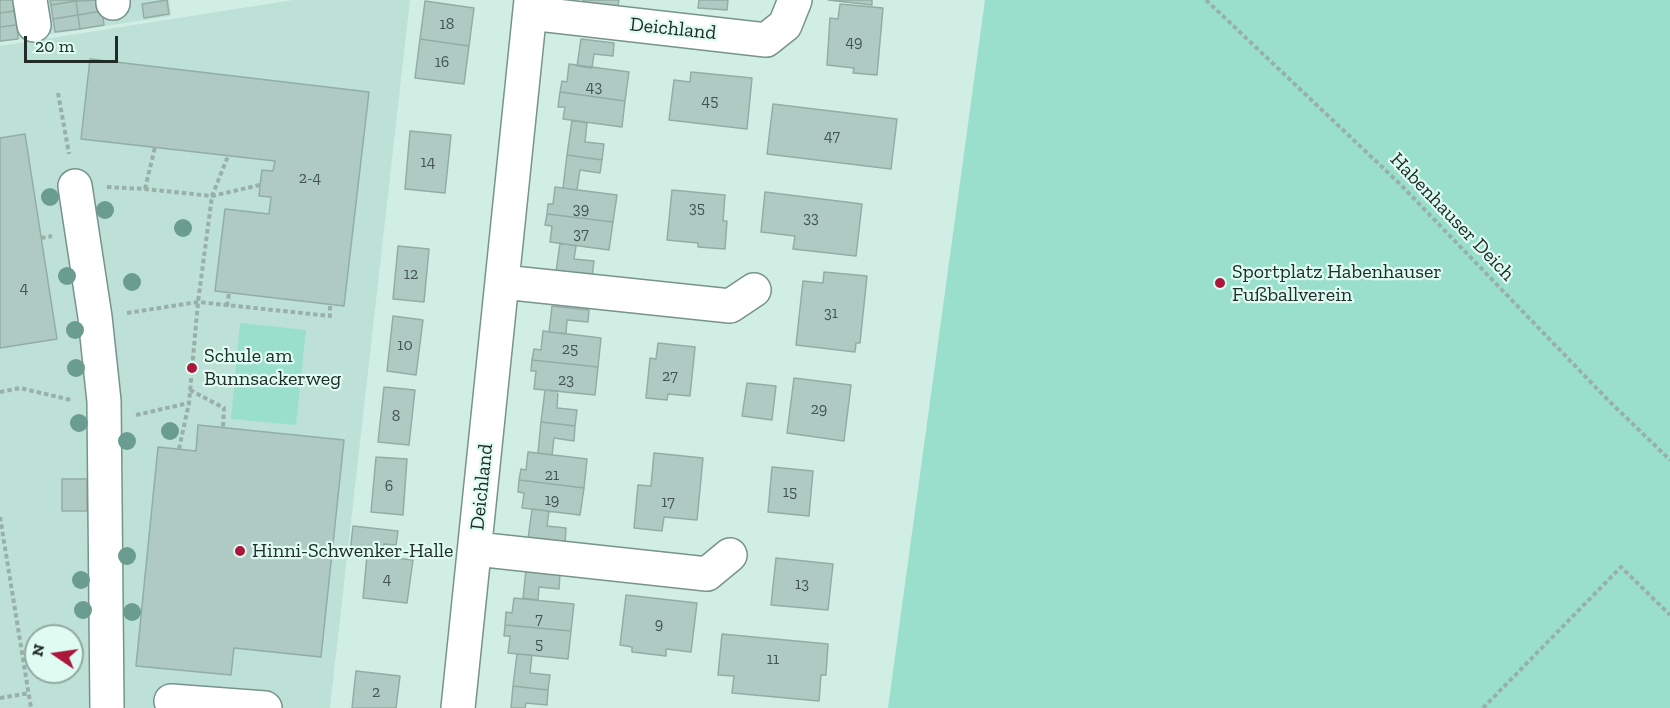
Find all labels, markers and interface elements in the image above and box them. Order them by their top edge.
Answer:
street label: Deichland [629,13,717,45]
house number: 18 [440,14,454,34]
scale bar [27,24,122,62]
house number: 49 [845,32,863,52]
text: 20 m [35,35,74,57]
house number: 16 [435,52,449,72]
house number: 43 [586,77,602,97]
house number: 45 [702,91,718,111]
house number: 47 [824,126,840,146]
street label: Habenhauser Deich [1385,148,1519,286]
house number: 14 [421,152,435,172]
house number: 2-4 [299,168,321,188]
house number: 35 [689,198,705,218]
house number: 39 [573,199,589,219]
house number: 33 [803,208,819,228]
house number: 37 [573,224,589,244]
place label: Sportplatz Habenhauser Fußballverein [1232,260,1442,307]
house number: 12 [404,264,418,284]
marker: Sportplatz Habenhauser Fußballverein [1213,276,1227,290]
house number: 4 [20,278,28,298]
house number: 31 [824,303,838,323]
house number: 10 [397,335,413,355]
house number: 25 [562,339,578,359]
place label: Schule am Bunnsackerweg [204,344,341,391]
marker: Schule am Bunnsackerweg [185,361,199,375]
house number: 27 [662,366,678,386]
house number: 23 [558,370,574,390]
house number: 29 [811,399,827,419]
house number: 8 [392,406,400,426]
street label: Deichland [466,443,498,531]
house number: 21 [545,465,559,485]
house number: 6 [385,476,393,496]
house number: 15 [783,482,797,502]
house number: 19 [545,490,559,510]
house number: 17 [661,492,675,512]
place label: Hinni-Schwenker-Halle [252,539,453,563]
marker: Hinni-Schwenker-Halle [233,544,247,558]
house number: 4 [383,569,391,589]
house number: 13 [795,574,809,594]
house number: 7 [535,609,543,629]
house number: 9 [655,614,663,634]
north arrow [24,624,84,684]
house number: 5 [535,634,543,654]
text: N [27,642,49,658]
house number: 11 [767,649,779,669]
house number: 2 [372,682,380,702]

